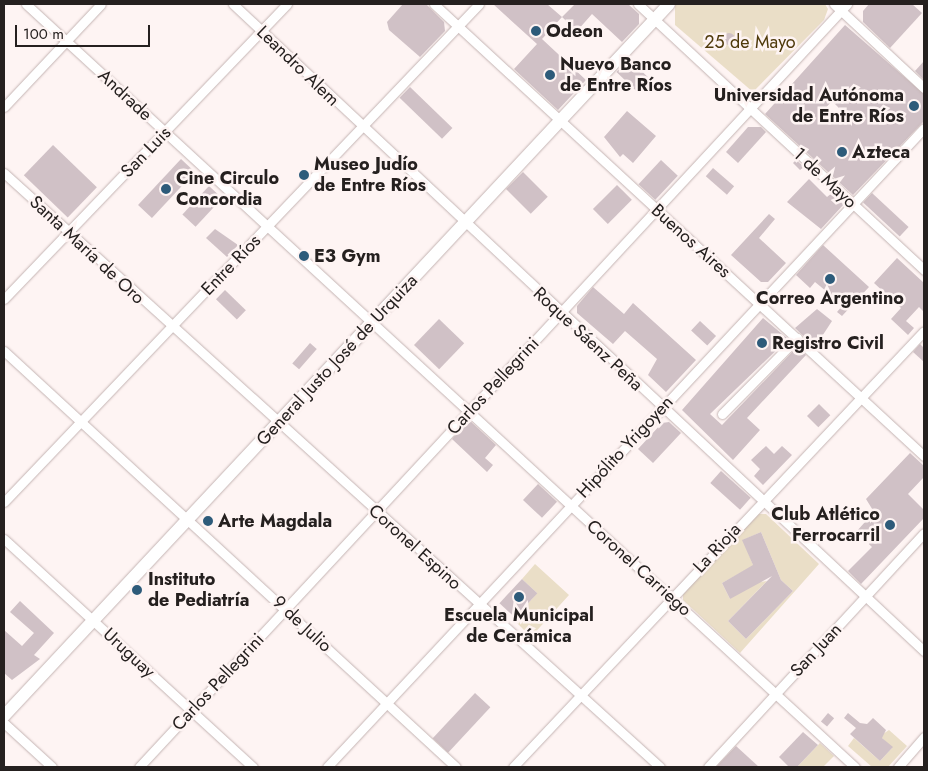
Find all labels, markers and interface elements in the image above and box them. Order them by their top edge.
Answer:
scale bar [18,15,152,47]
place label: Odeon [546,20,603,42]
street label: Leandro Alem [252,21,344,111]
text: 100 m [23,23,64,45]
marker: Odeon [530,25,542,37]
park label: 25 de Mayo [704,31,796,53]
place label: Nuevo Banco de Entre Ríos [560,54,672,96]
street label: Andrade [94,65,156,125]
marker: Nuevo Banco de Entre Ríos [544,69,556,81]
place label: Universidad Autónoma de Entre Ríos [714,85,904,128]
marker: Universidad Autónoma de Entre Ríos [908,100,920,112]
street label: San Luis [117,122,175,182]
place label: Azteca [852,141,910,163]
street label: 1 de Mayo [789,143,861,213]
marker: Azteca [836,146,848,158]
place label: Museo Judío de Entre Ríos [314,154,426,196]
place label: Cine Circulo Concordia [176,168,279,210]
marker: Museo Judío de Entre Ríos [298,169,310,181]
marker: Cine Circulo Concordia [160,183,172,195]
street label: Santa María de Oro [25,191,149,309]
street label: Buenos Aires [647,200,735,282]
street label: Entre Ríos [197,230,265,300]
place label: E3 Gym [314,245,380,267]
marker: E3 Gym [298,250,310,262]
street label: General Justo José de Urquiza [252,270,422,450]
marker: Correo Argentino [824,273,836,285]
street label: Roque Sáenz Peña [529,283,647,395]
place label: Correo Argentino [756,287,904,309]
place label: Registro Civil [772,332,884,354]
street label: Carlos Pellegrini [442,333,544,439]
marker: Registro Civil [756,337,768,349]
street label: Hipólito Yrigoyen [572,391,678,503]
street label: Coronel Espino [364,500,466,594]
place label: Club Atlético Ferrocarril [771,504,880,546]
place label: Arte Magdala [218,510,332,532]
marker: Arte Magdala [202,515,214,527]
street label: Coronel Carriego [582,515,696,621]
street label: La Rioja [689,519,745,577]
marker: Club Atlético Ferrocarril [884,519,896,531]
place label: Instituto de Pediatría [148,569,249,612]
marker: Instituto de Pediatría [130,583,144,597]
street label: 9 de Julio [268,591,336,657]
marker: Escuela Municipal de Cerámica [513,591,525,603]
place label: Escuela Municipal de Cerámica [444,605,594,648]
street label: San Juan [786,619,846,681]
street label: Uruguay [99,624,159,682]
street label: Carlos Pellegrini [167,629,269,735]

